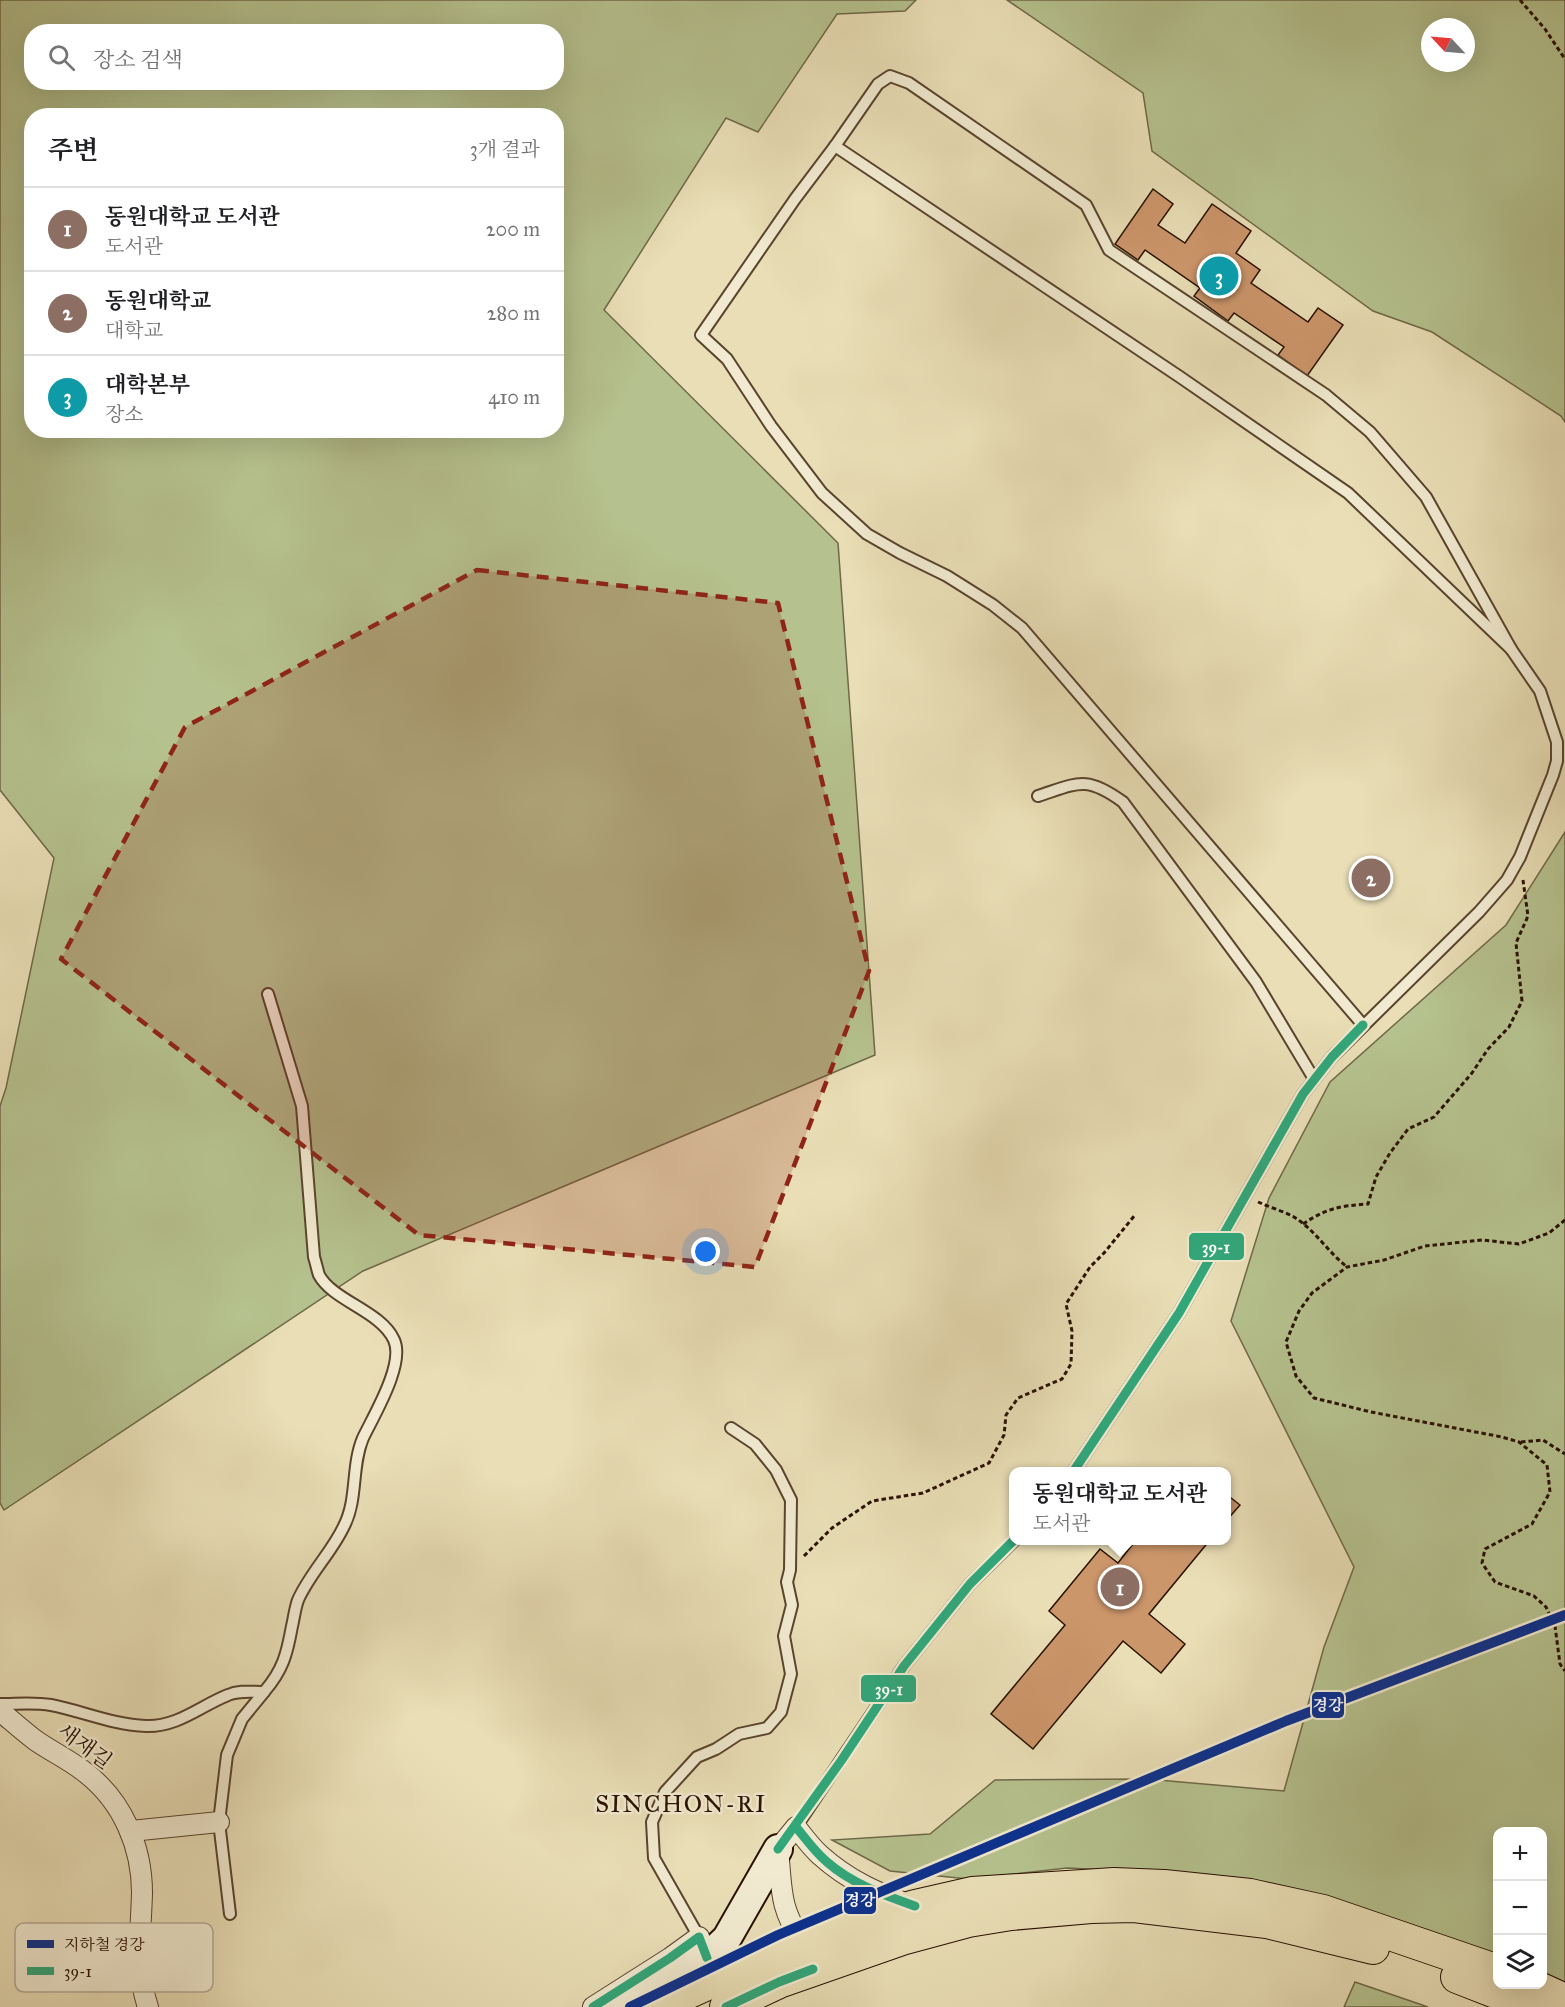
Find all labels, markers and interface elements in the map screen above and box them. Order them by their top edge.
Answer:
north arrow [1421,18,1475,72]
search box [24,24,564,90]
icon: search [45,41,78,74]
text: 장소 검색 [93,46,183,73]
text: 주변 [48,134,98,166]
text: 3개 결과 [470,137,540,161]
text: 동원대학교 도서관 [105,203,280,230]
text: 1 [64,217,71,241]
text: 200 m [486,217,540,241]
text: 도서관 [105,234,163,258]
pin: 3 [1200,254,1238,298]
text: 동원대학교 [105,287,211,314]
text: 2 [63,301,72,325]
text: 280 m [487,301,540,325]
text: 대학교 [105,318,163,342]
text: 대학본부 [105,371,190,398]
text: 3 [64,385,72,409]
text: 410 m [488,385,540,409]
text: 장소 [105,402,144,426]
pin: 2 [1352,856,1390,900]
line badge: 39-1 [1188,1232,1245,1261]
your location [691,1237,720,1266]
text: 39-1 [1202,1238,1231,1258]
popup [1009,1467,1231,1545]
text: 동원대학교 도서관 [1033,1480,1207,1507]
text: 도서관 [1033,1511,1091,1535]
pin: 1 [1100,1564,1140,1610]
line badge: 39-1 [860,1674,917,1703]
text: 39-1 [875,1680,904,1700]
line badge: 경강 [1311,1691,1345,1719]
text: 경강 [1313,1696,1344,1715]
street label: 새재길 [53,1718,117,1774]
district label: SINCHON-RI [595,1789,767,1819]
map controls [1493,1827,1547,1989]
button: + [1493,1827,1547,1881]
button: − [1493,1881,1547,1935]
line badge: 경강 [843,1886,877,1915]
text: 경강 [845,1891,876,1910]
legend [15,1923,213,1992]
text: 지하철 경강 [64,1935,145,1954]
button: layers [1493,1935,1547,1989]
text: 39-1 [64,1962,92,1981]

